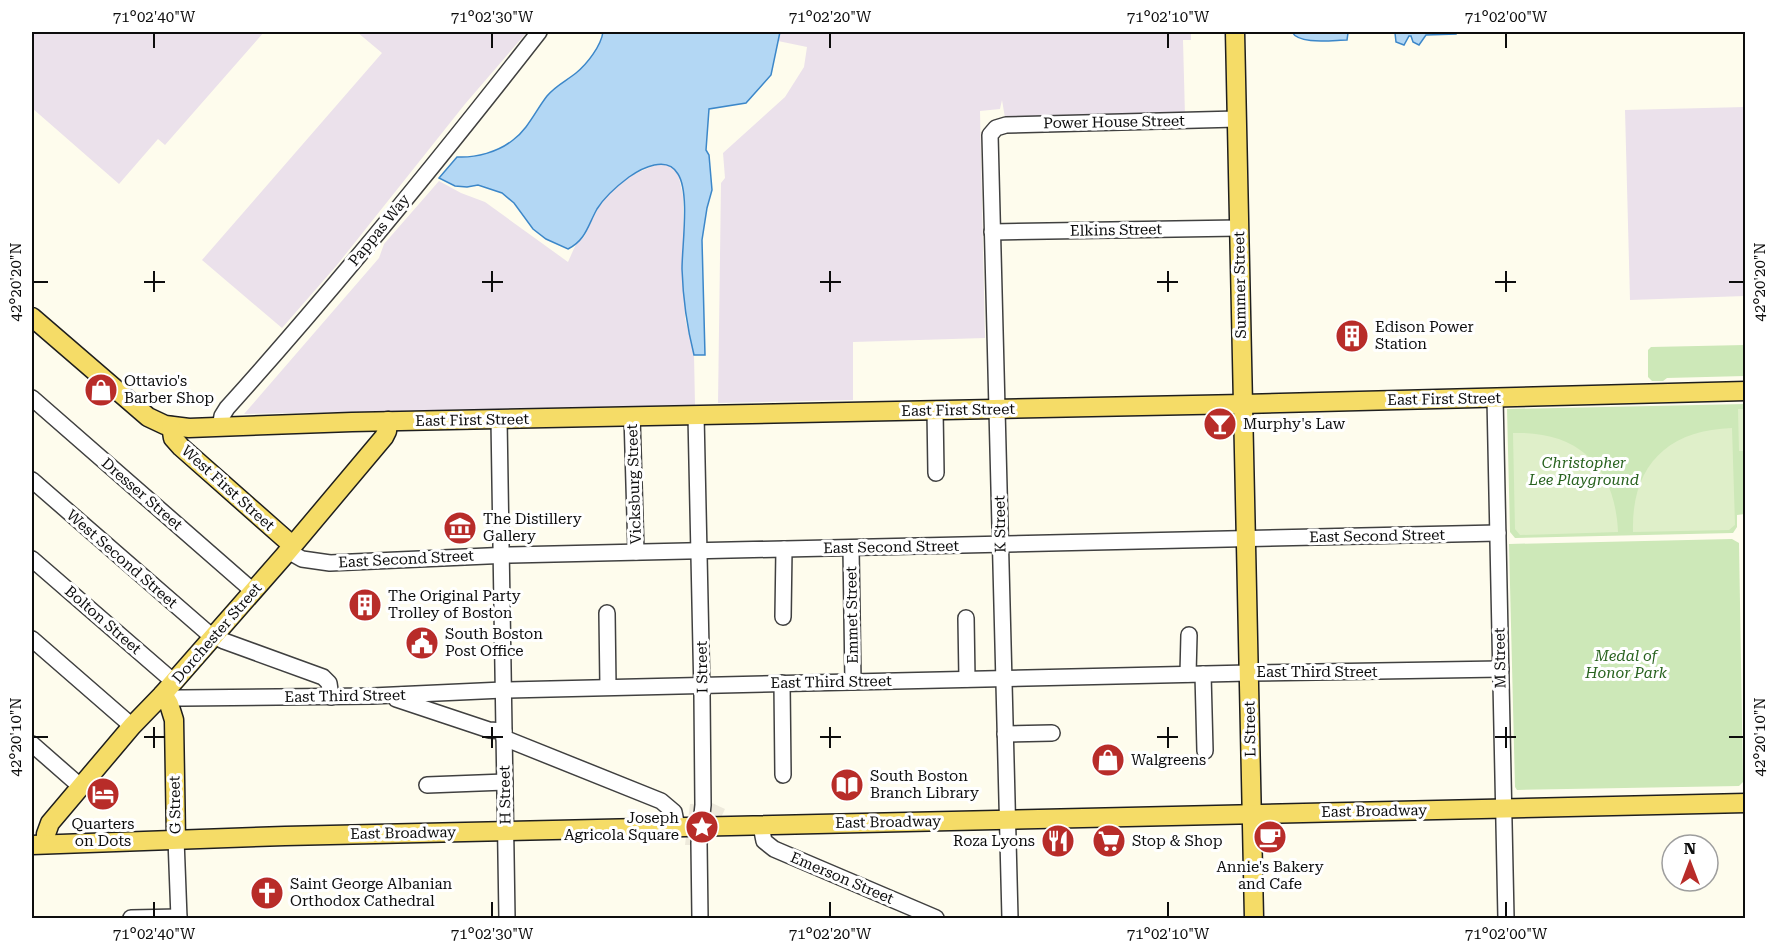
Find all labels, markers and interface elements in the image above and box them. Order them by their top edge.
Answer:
text: 71°02'40"W [113,8,196,26]
text: 71°02'30"W [451,8,534,26]
text: 71°02'20"W [789,8,872,26]
text: 71°02'10"W [1127,8,1210,26]
text: 71°02'00"W [1465,8,1548,26]
street label: Power House Street [1043,112,1185,132]
street label: Pappas Way [345,190,413,270]
street label: Elkins Street [1070,220,1163,240]
street label: Summer Street [1230,231,1250,339]
text: 42°20'20"N [7,242,25,322]
text: 42°20'20"N [1751,242,1769,322]
building icon: Edison Power Station [1334,318,1370,354]
place label: Edison Power Station [1375,318,1474,353]
shop icon: Ottavio's Barber Shop [83,372,119,408]
place label: Ottavio's Barber Shop [124,372,214,407]
street label: East First Street [1387,389,1501,409]
street label: East First Street [901,400,1015,420]
bar icon: Murphy's Law [1202,406,1238,442]
street label: East First Street [415,410,529,430]
place label: Murphy's Law [1243,415,1346,433]
street label: Vicksburg Street [623,423,645,545]
street label: West First Street [178,442,278,535]
street label: Dresser Street [98,454,186,534]
park label: Christopher Lee Playground [1528,454,1639,489]
street label: K Street [990,495,1010,553]
street label: West Second Street [63,506,181,612]
museum icon: The Distillery Gallery [442,510,478,546]
place label: The Distillery Gallery [483,510,582,545]
street label: East Second Street [1309,526,1446,546]
street label: East Second Street [823,537,960,557]
street label: East Second Street [338,546,475,572]
street label: Emmet Street [842,566,862,664]
street label: Dorchester Street [169,579,266,687]
street label: Bolton Street [61,582,145,658]
building icon: The Original Party Trolley of Boston [347,587,383,623]
place label: The Original Party Trolley of Boston [388,587,521,622]
public building icon: South Boston Post Office [404,625,440,661]
place label: South Boston Post Office [445,625,543,660]
street label: M Street [1490,627,1510,689]
street label: I Street [693,640,711,693]
park label: Medal of Honor Park [1584,647,1668,682]
street label: East Third Street [1256,663,1378,681]
street label: East Third Street [770,672,892,692]
street label: East Third Street [284,686,406,706]
text: 42°20'10"N [7,697,25,777]
text: 42°20'10"N [1751,697,1769,777]
street label: L Street [1241,700,1259,757]
shop icon: Walgreens [1090,742,1126,778]
place label: Walgreens [1131,751,1206,769]
street label: H Street [495,765,515,825]
library icon: South Boston Branch Library [829,767,865,803]
place label: South Boston Branch Library [870,767,979,802]
street label: G Street [165,775,185,834]
hotel icon: Quarters on Dots [85,776,121,812]
street label: East Broadway [1321,801,1427,821]
place label: Joseph Agricola Square [564,809,679,844]
place icon: Joseph Agricola Square [684,809,720,845]
street label: East Broadway [835,812,941,832]
place label: Quarters on Dots [72,815,134,850]
cafe icon: Annie's Bakery and Cafe [1252,819,1288,855]
street label: East Broadway [350,823,456,843]
restaurant icon: Roza Lyons [1040,823,1076,859]
supermarket icon: Stop & Shop [1091,823,1127,859]
place label: Roza Lyons [953,832,1035,850]
place label: Stop & Shop [1132,832,1223,850]
north arrow [1660,833,1720,893]
text: N [1684,839,1696,858]
street label: Emerson Street [788,848,897,908]
place label: Annie's Bakery and Cafe [1216,858,1324,893]
church icon: Saint George Albanian Orthodox Cathedral [249,875,285,911]
place label: Saint George Albanian Orthodox Cathedral [290,875,453,910]
text: 71°02'40"W [113,925,196,943]
text: 71°02'30"W [451,925,534,943]
text: 71°02'20"W [789,925,872,943]
text: 71°02'10"W [1127,925,1210,943]
text: 71°02'00"W [1465,925,1548,943]

